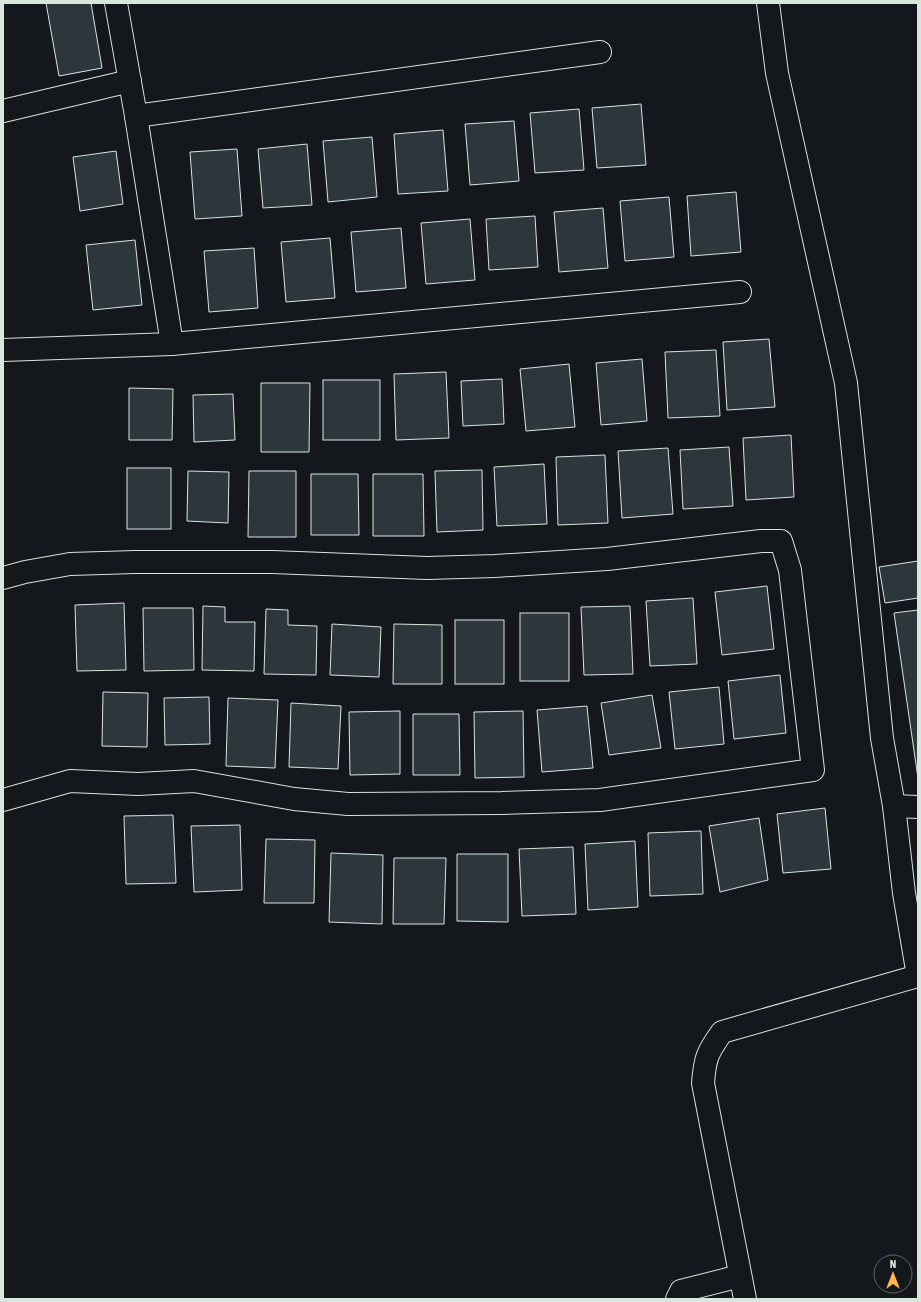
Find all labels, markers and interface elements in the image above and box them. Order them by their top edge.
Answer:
north arrow [873,1254,913,1294]
text: N [890,1258,896,1270]

